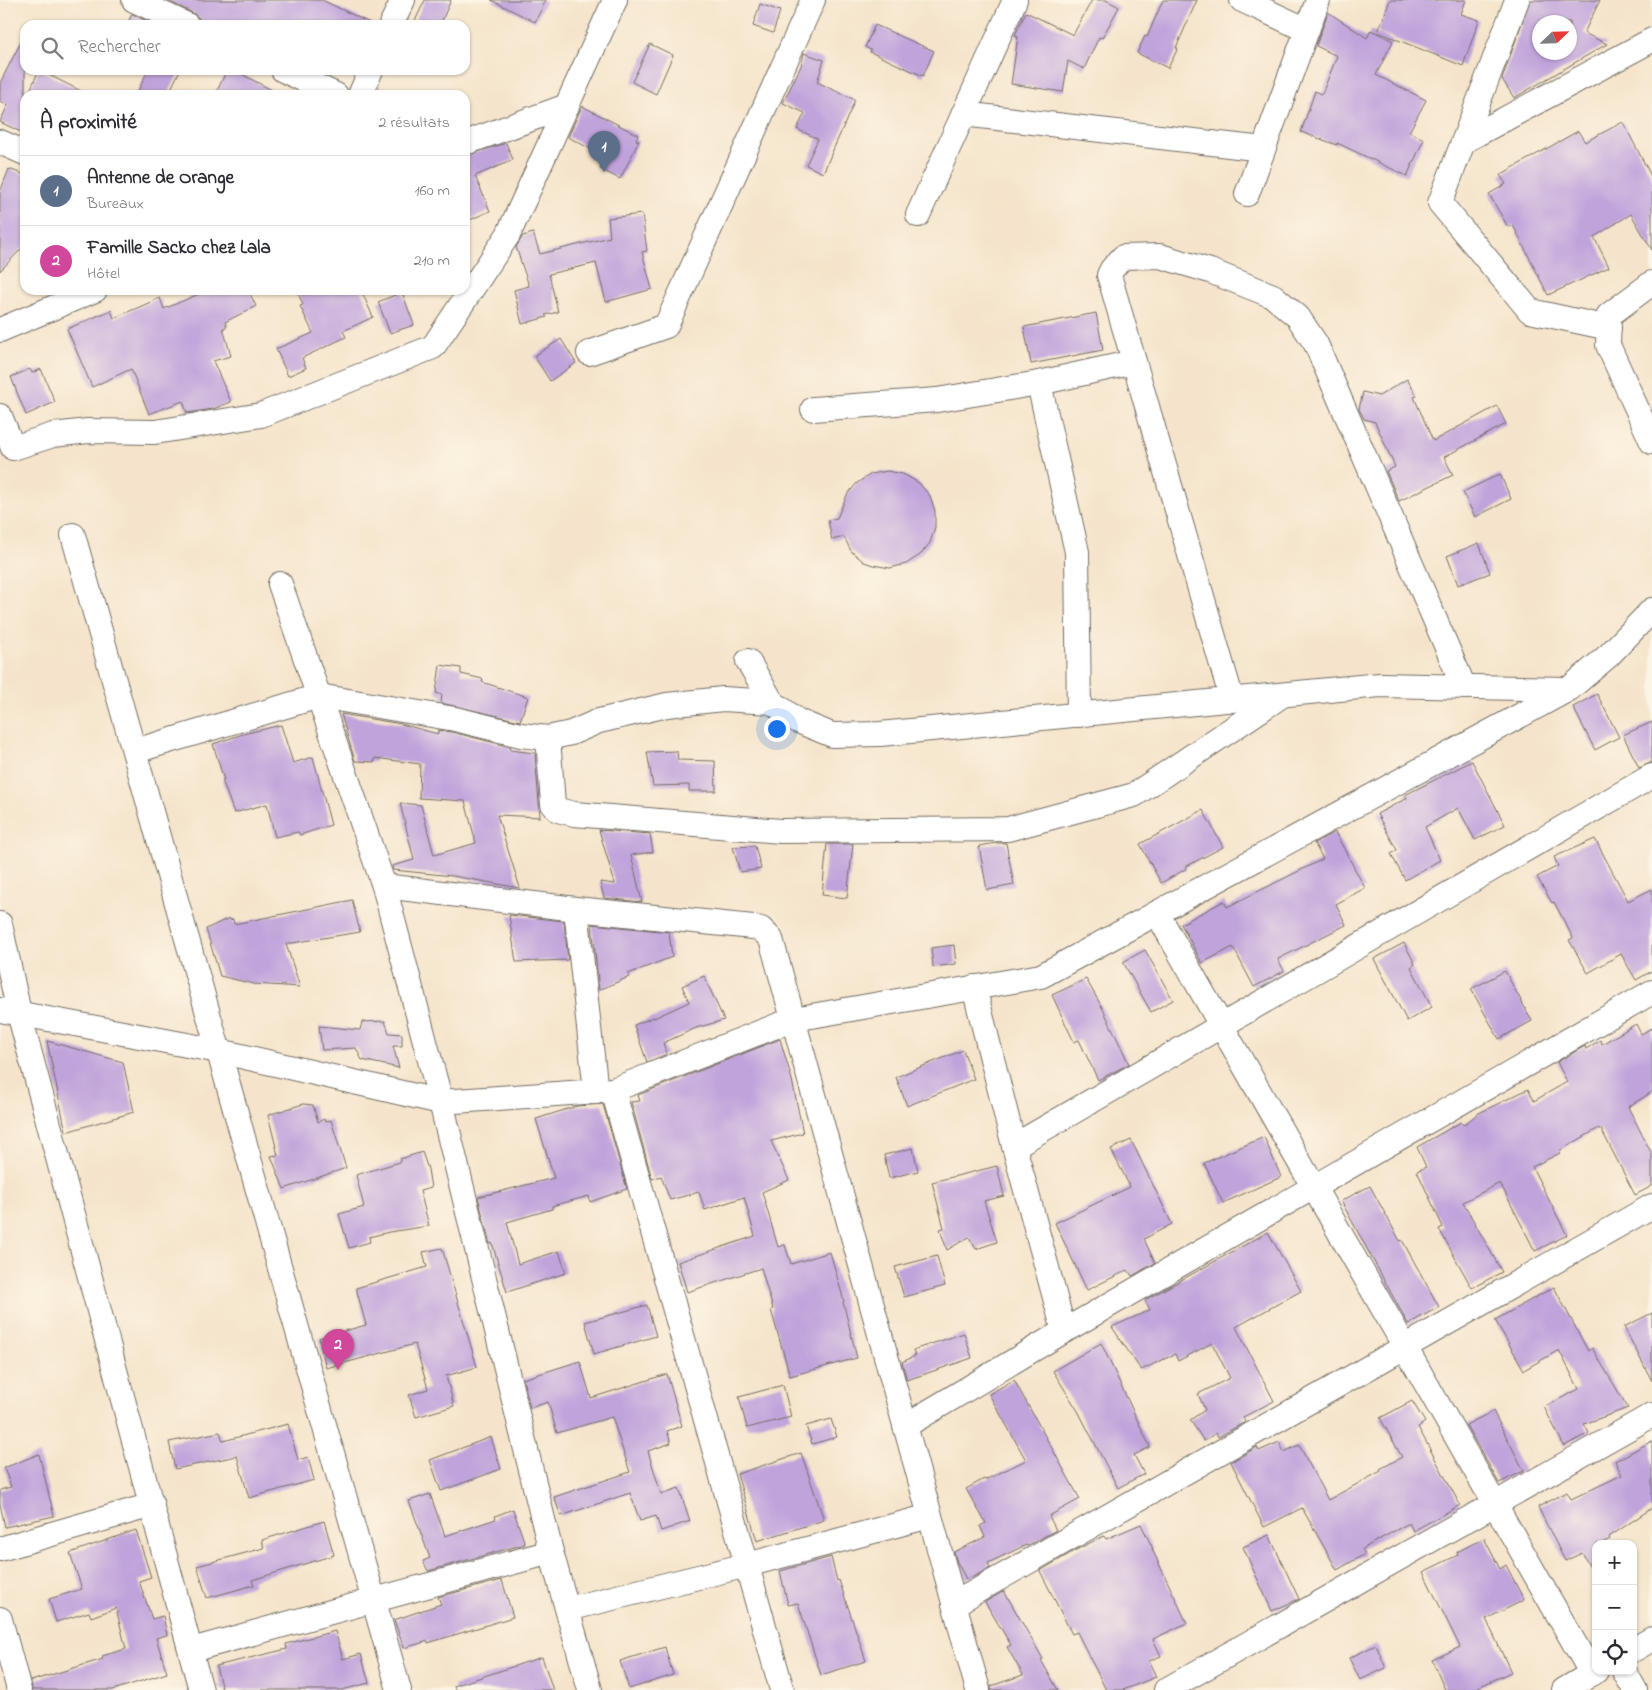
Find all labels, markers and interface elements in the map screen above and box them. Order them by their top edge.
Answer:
north arrow [1532,15,1577,60]
search box [20,20,470,75]
icon: search [38,34,66,62]
text: Rechercher [78,34,161,61]
text: À proximité [40,108,137,138]
text: 2 résultats [378,111,450,135]
pin: 1 [588,131,620,172]
text: Antenne de Orange [87,165,234,192]
text: 1 [53,179,59,203]
text: 160 m [415,179,450,203]
text: Bureaux [87,192,144,216]
text: Famille Sacko chez Lala [87,235,271,262]
text: 2 [52,249,60,273]
text: 210 m [414,249,450,273]
text: Hôtel [87,262,120,286]
your location [764,716,790,742]
pin: 2 [322,1329,354,1370]
map controls [1592,1540,1637,1675]
button: + [1592,1540,1637,1585]
button: − [1592,1585,1637,1630]
button: locate [1592,1630,1637,1675]

